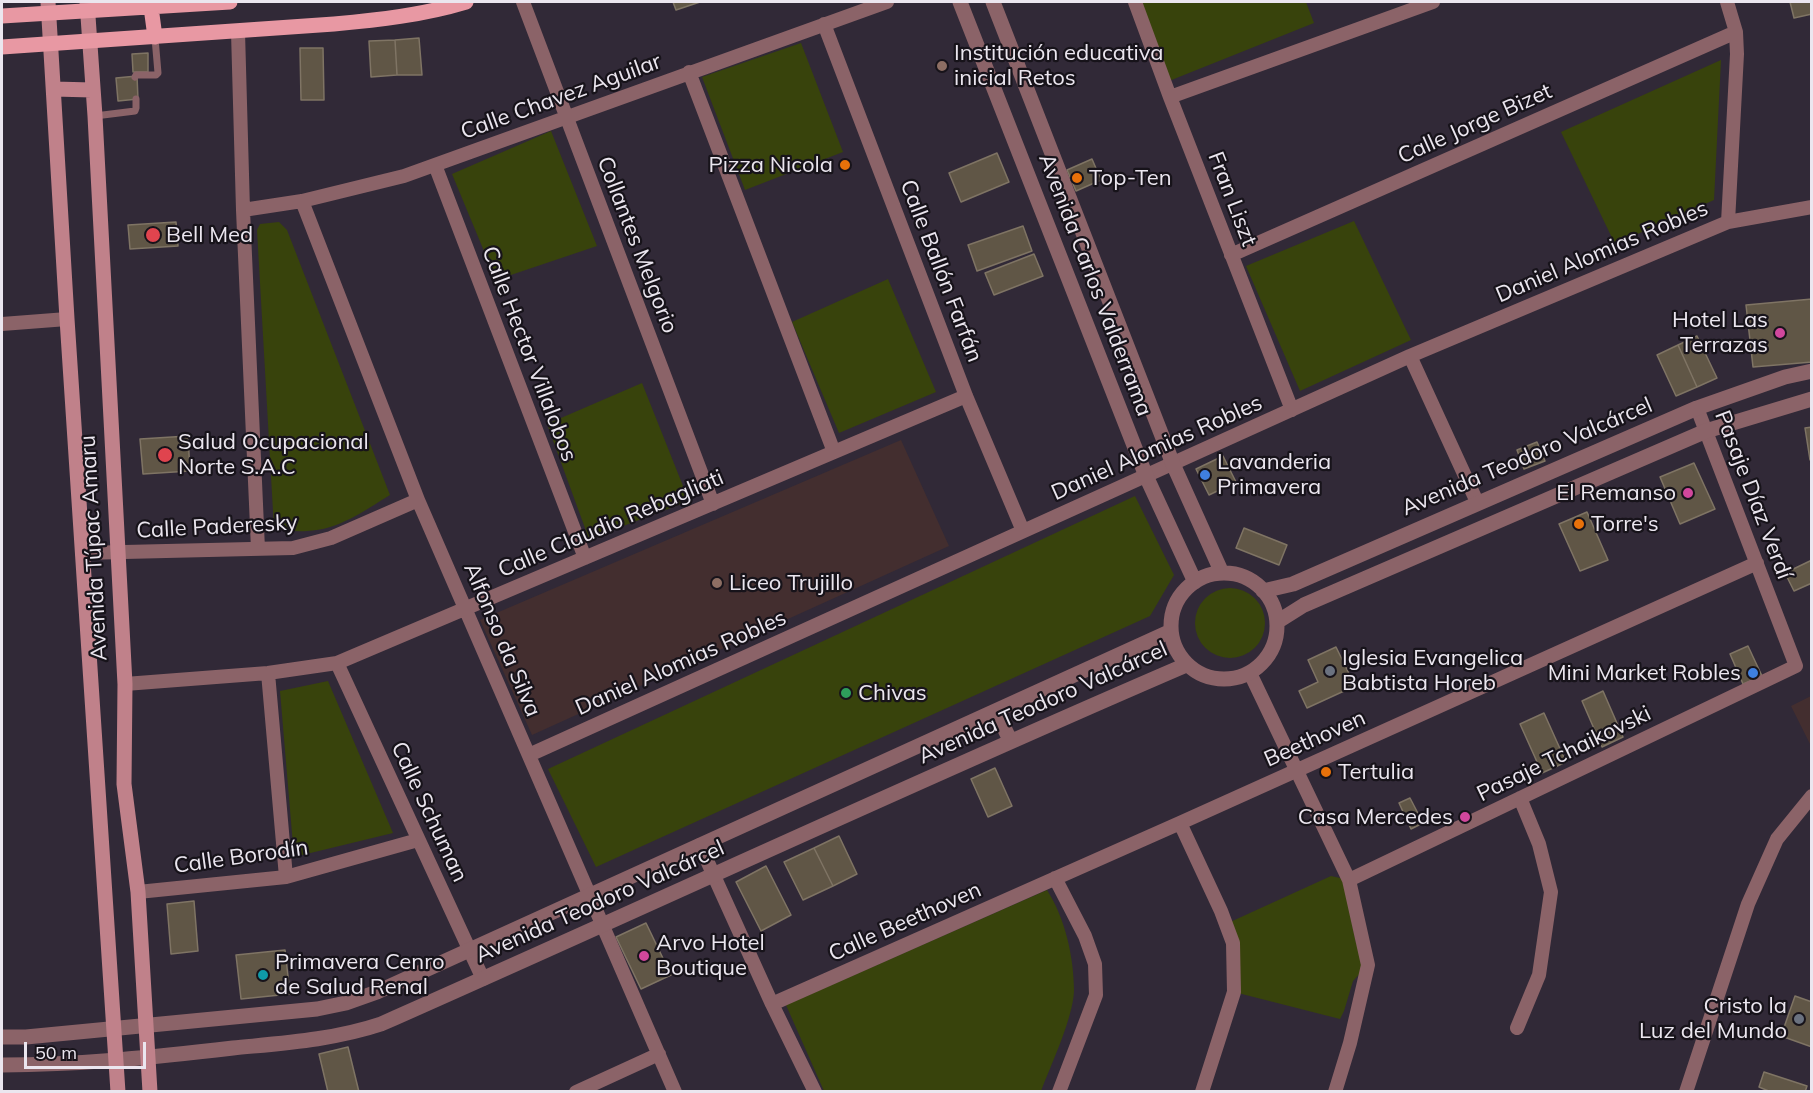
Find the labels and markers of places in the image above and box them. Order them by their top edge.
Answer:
place label: Institución educativa inicial Retos [954,40,1164,92]
marker: Institución educativa inicial Retos [935,59,949,73]
place label: Pizza Nicola [708,152,833,178]
marker: Pizza Nicola [838,158,852,172]
place label: Top-Ten [1089,165,1172,191]
marker: Top-Ten [1070,171,1084,185]
place label: Bell Med [166,222,253,248]
marker: Bell Med [144,226,162,244]
place label: Hotel Las Terrazas [1672,307,1768,358]
marker: Hotel Las Terrazas [1773,326,1787,340]
place label: Salud Ocupacional Norte S.A.C [178,429,369,481]
marker: Salud Ocupacional Norte S.A.C [156,446,174,464]
place label: Lavanderia Primavera [1217,449,1331,500]
marker: Lavanderia Primavera [1198,468,1212,482]
place label: El Remanso [1556,480,1676,506]
marker: El Remanso [1681,486,1695,500]
place label: Torre's [1591,511,1659,537]
marker: Torre's [1572,517,1586,531]
place label: Liceo Trujillo [729,570,853,596]
marker: Liceo Trujillo [710,576,724,590]
place label: Iglesia Evangelica Babtista Horeb [1342,645,1523,696]
place label: Mini Market Robles [1548,660,1741,686]
marker: Iglesia Evangelica Babtista Horeb [1323,664,1337,678]
marker: Mini Market Robles [1746,666,1760,680]
place label: Chivas [858,680,927,706]
marker: Chivas [839,686,853,700]
place label: Tertulia [1338,759,1414,785]
marker: Tertulia [1319,765,1333,779]
place label: Casa Mercedes [1298,804,1453,830]
marker: Casa Mercedes [1458,810,1472,824]
place label: Arvo Hotel Boutique [656,930,765,981]
place label: Primavera Cenro de Salud Renal [275,949,445,1000]
marker: Arvo Hotel Boutique [637,949,651,963]
marker: Primavera Cenro de Salud Renal [256,968,270,982]
place label: Cristo la Luz del Mundo [1639,993,1787,1044]
marker: Cristo la Luz del Mundo [1792,1012,1806,1026]

